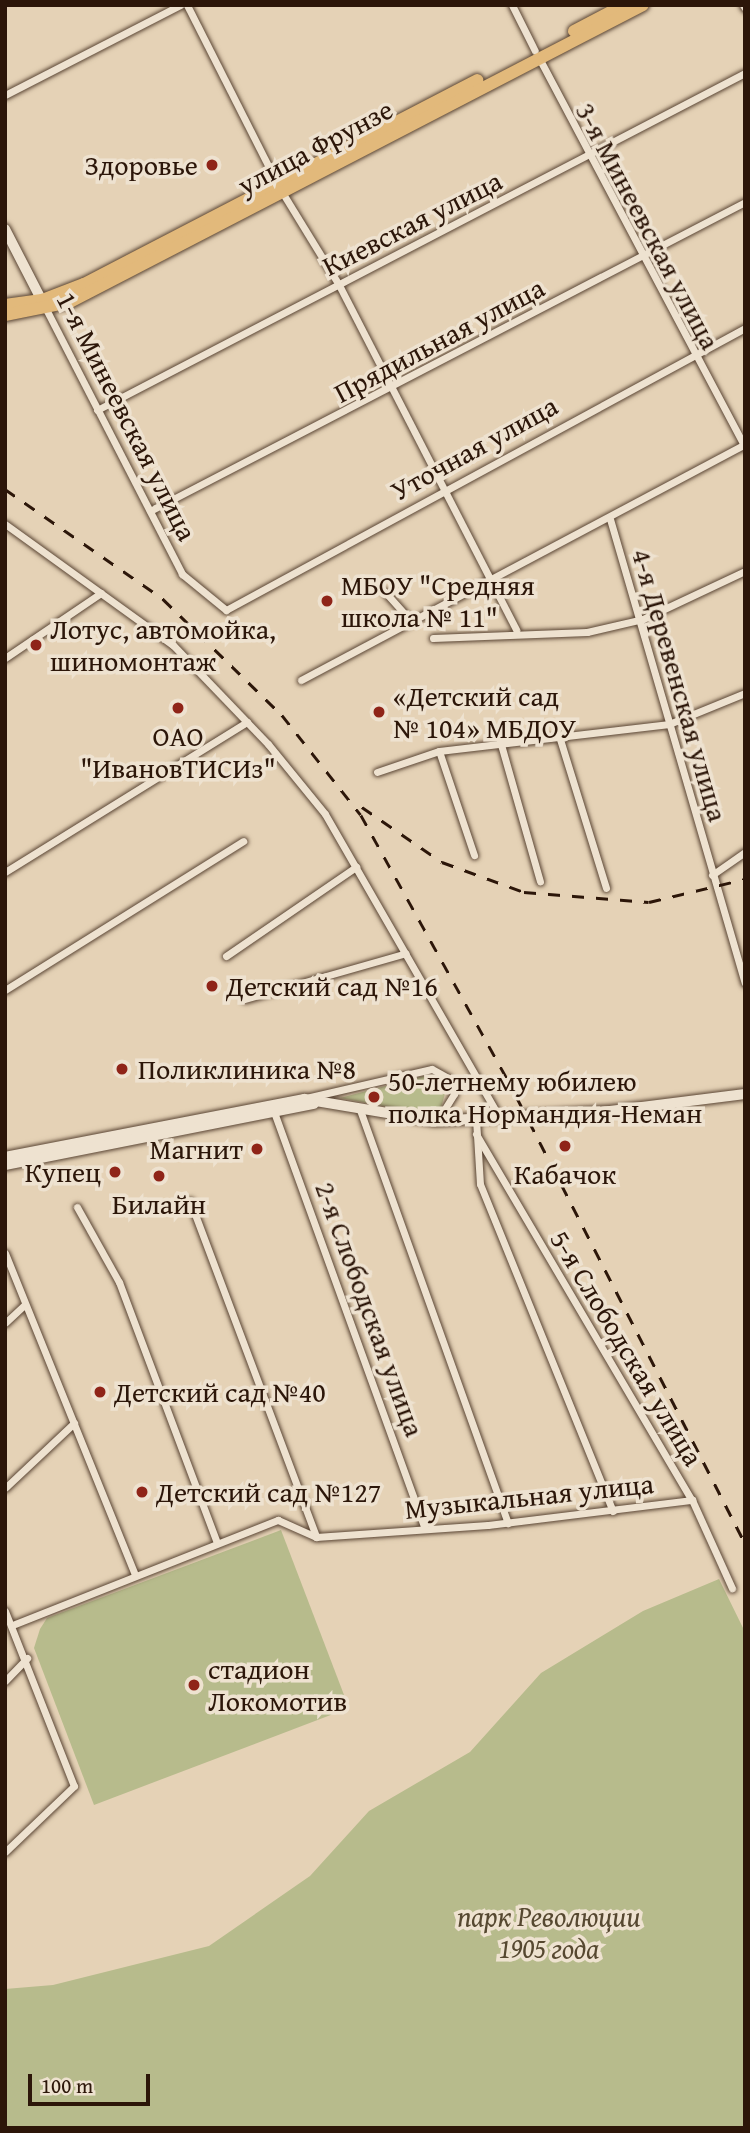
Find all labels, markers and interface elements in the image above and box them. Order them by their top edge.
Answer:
street label: улица Фрунзе [232,92,398,202]
street label: 3-я Минеевская улица [569,97,727,355]
place label: Здоровье [85,148,198,182]
marker: Здоровье [204,157,220,173]
street label: Киевская улица [317,163,507,283]
street label: Прядильная улица [328,270,550,410]
street label: 1-я Минеевская улица [50,286,204,546]
street label: Уточная улица [385,388,563,508]
street label: 4-я Деревенская улица [625,545,735,825]
place label: МБОУ "Средняя школа № 11" [341,568,535,634]
marker: МБОУ "Средняя школа № 11" [319,593,335,609]
place label: Лотус, автомойка, шиномонтаж [50,612,276,678]
marker: Лотус, автомойка, шиномонтаж [28,637,44,653]
place label: «Детский сад № 104» МБДОУ [393,679,576,745]
marker: ОАО "ИвановТИСИз" [170,700,186,716]
marker: «Детский сад № 104» МБДОУ [371,704,387,720]
place label: ОАО "ИвановТИСИз" [80,719,276,785]
place label: Детский сад №16 [226,969,438,1003]
marker: Детский сад №16 [204,978,220,994]
place label: Поликлиника №8 [138,1052,356,1086]
marker: Поликлиника №8 [112,1059,132,1079]
place label: 50-летнему юбилею полка Нормандия-Неман [388,1064,702,1130]
marker: 50-летнему юбилею полка Нормандия-Неман [366,1089,382,1105]
place label: Магнит [149,1132,243,1166]
marker: Кабачок [557,1138,573,1154]
marker: Магнит [249,1141,265,1157]
place label: Купец [25,1155,101,1189]
place label: Кабачок [514,1157,616,1191]
marker: Купец [107,1164,123,1180]
marker: Билайн [151,1168,167,1184]
street label: 2-я Слободская улица [308,1177,432,1441]
place label: Билайн [112,1187,206,1221]
street label: 5-я Слободская улица [543,1224,711,1472]
place label: Детский сад №40 [114,1375,326,1409]
marker: Детский сад №40 [92,1384,108,1400]
street label: Музыкальная улица [403,1466,655,1526]
place label: Детский сад №127 [156,1475,381,1509]
marker: Детский сад №127 [134,1484,150,1500]
place label: стадион Локомотив [208,1652,347,1718]
marker: стадион Локомотив [186,1677,202,1693]
park label: парк Революции 1905 года [457,1899,641,1965]
scale bar [32,2060,154,2104]
text: 100 m [41,2070,93,2101]

